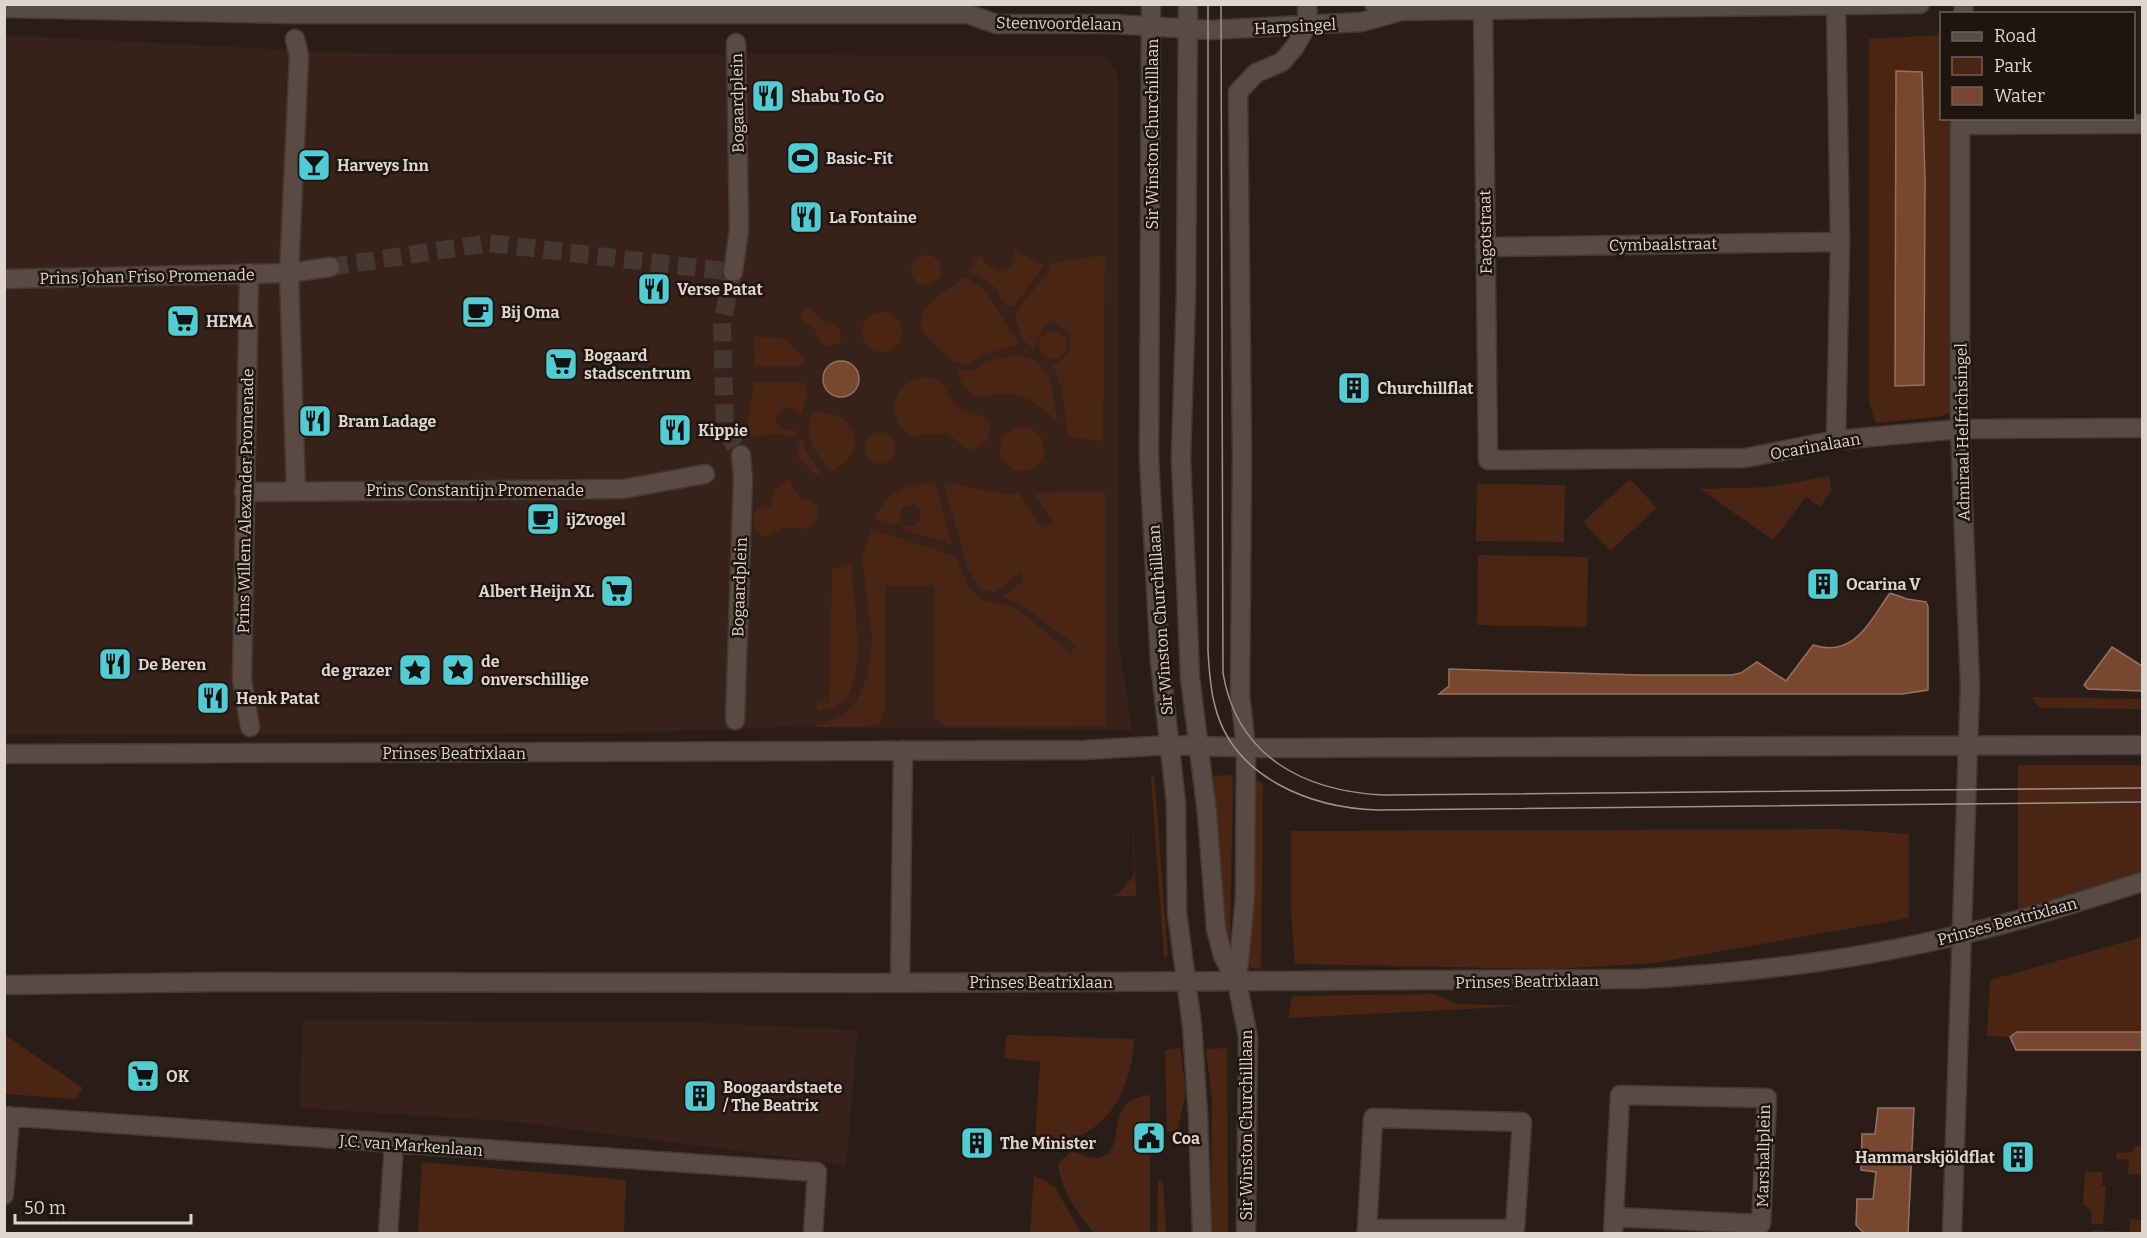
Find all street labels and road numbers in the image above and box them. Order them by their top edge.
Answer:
street label: Steenvoordelaan [996,13,1122,34]
street label: Harpsingel [1253,15,1337,38]
street label: Sir Winston Churchilllaan [1143,39,1162,229]
street label: Bogaardplein [727,53,748,153]
street label: Fagotstraat [1475,190,1496,274]
street label: Cymbaalstraat [1609,234,1718,255]
street label: Prins Johan Friso Promenade [39,265,255,288]
street label: Admiraal Helfrichsingel [1951,342,1974,521]
street label: Prins Willem Alexander Promenade [234,368,257,634]
street label: Ocarinalaan [1769,429,1862,464]
street label: Prins Constantijn Promenade [366,481,584,500]
street label: Sir Winston Churchilllaan [1144,524,1177,716]
street label: Bogaardplein [728,537,751,637]
street label: Prinses Beatrixlaan [382,744,526,763]
street label: Prinses Beatrixlaan [1935,894,2079,949]
street label: Prinses Beatrixlaan [1455,971,1599,992]
street label: Prinses Beatrixlaan [969,973,1113,992]
street label: Sir Winston Churchilllaan [1237,1030,1256,1220]
street label: Marshallplein [1753,1104,1774,1208]
street label: J.C. van Markenlaan [338,1131,483,1160]

